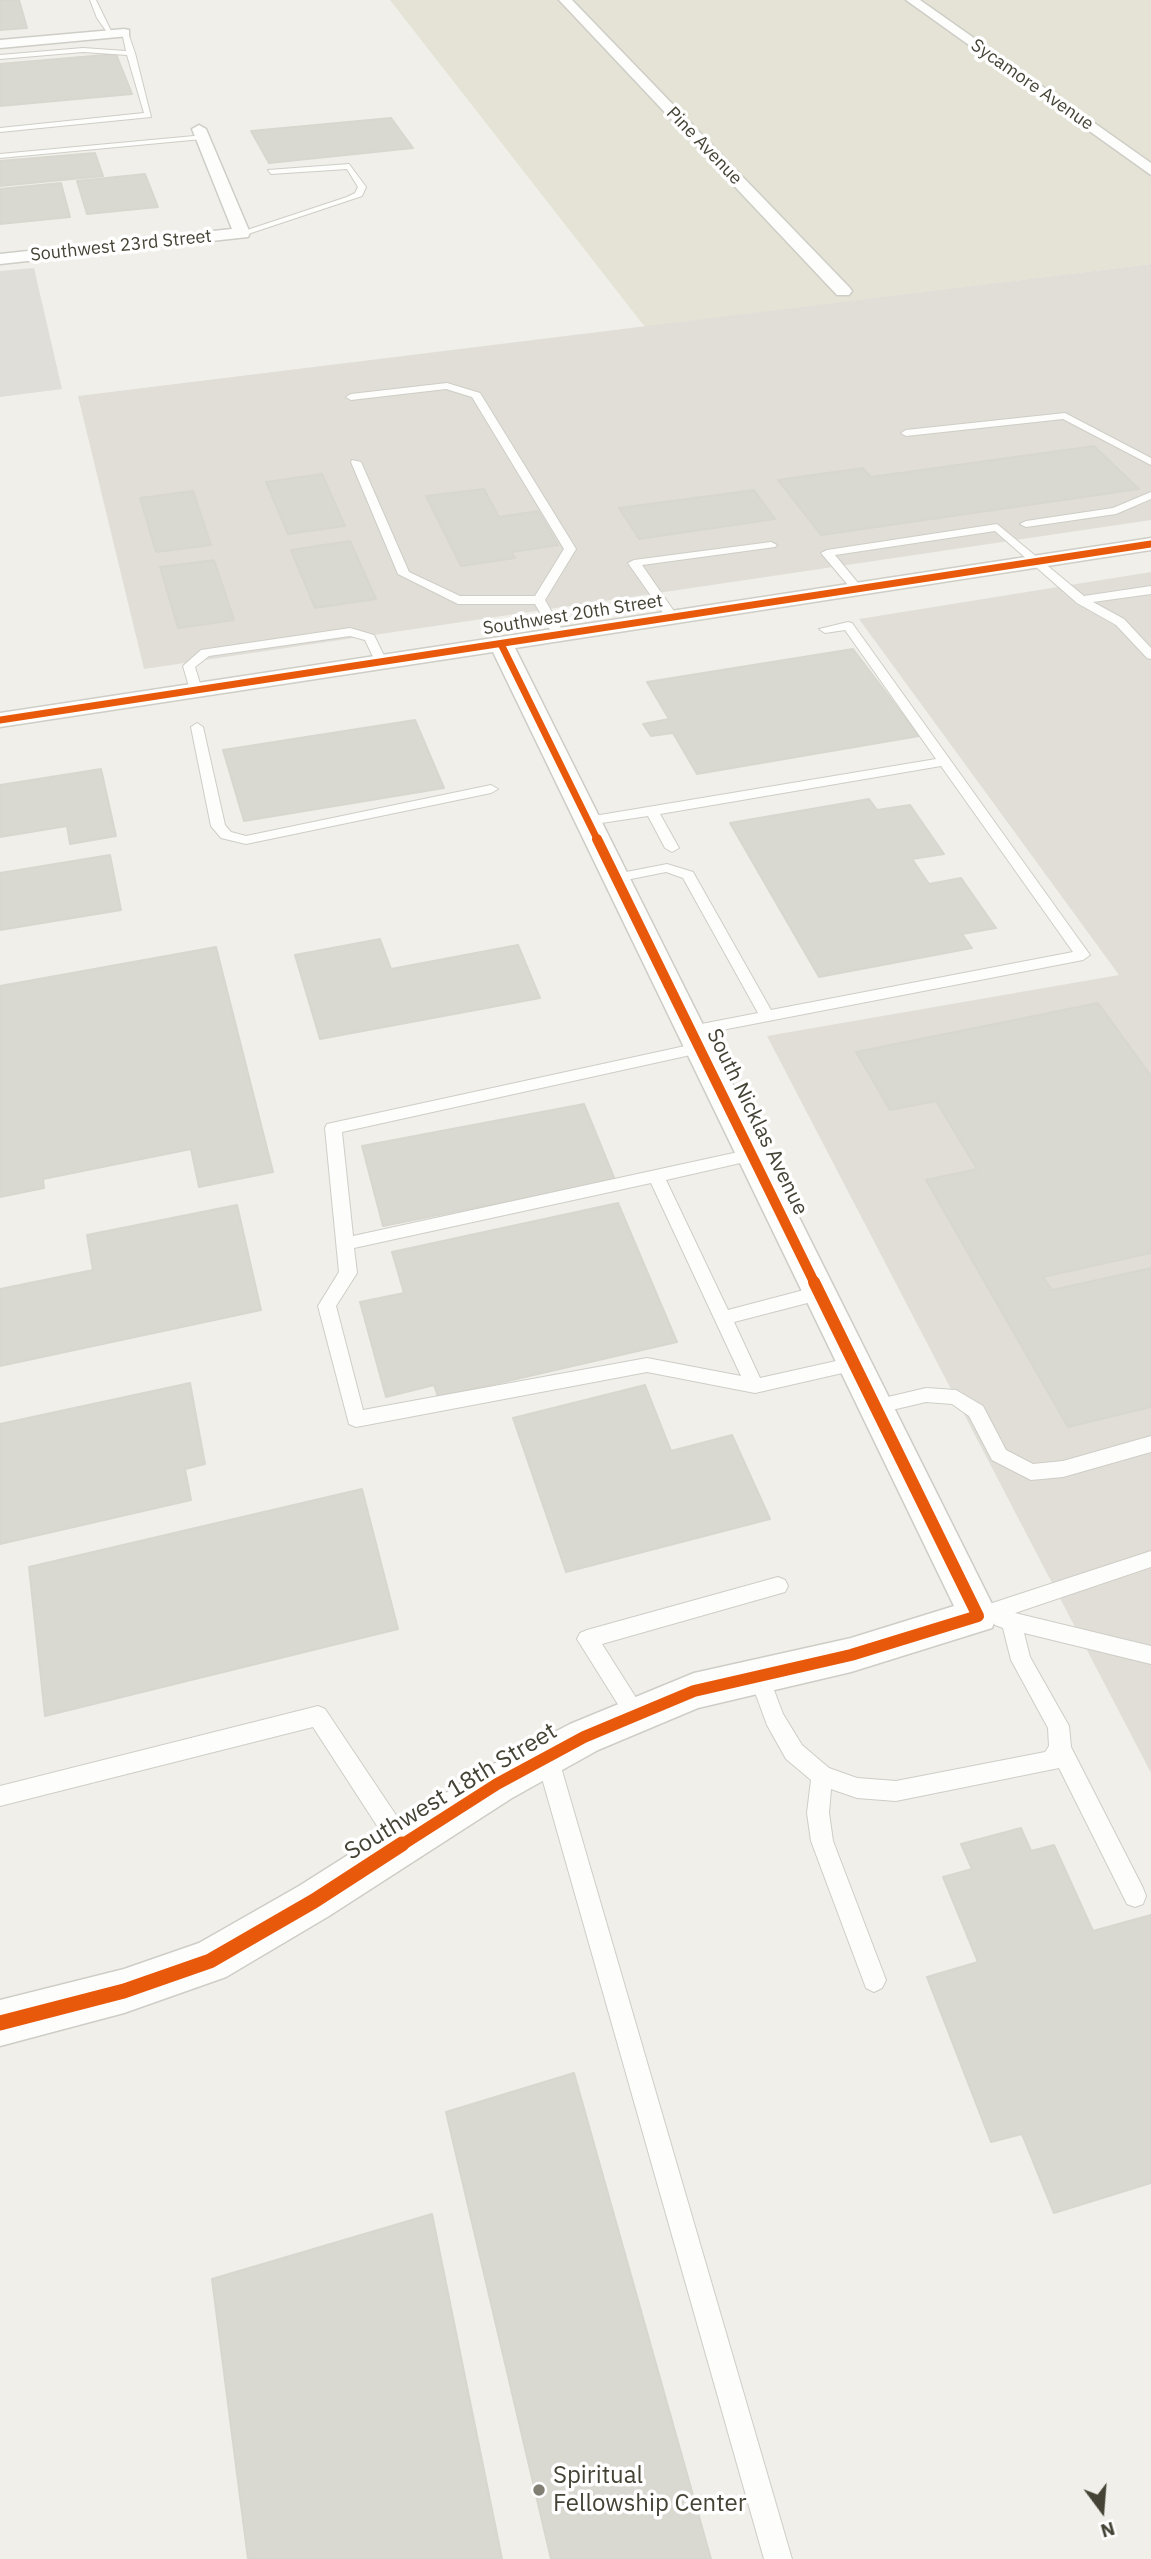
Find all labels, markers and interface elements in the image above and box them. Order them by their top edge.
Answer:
street label: Sycamore Avenue [967,35,1097,135]
street label: Pine Avenue [662,103,746,189]
street label: Southwest 23rd Street [29,226,213,266]
street label: Southwest 20th Street [482,590,664,640]
street label: South Nicklas Avenue [701,1025,813,1219]
street label: Southwest 18th Street [340,1717,562,1867]
place label: Spiritual Fellowship Center [553,2462,747,2518]
north arrow [1067,2475,1137,2545]
marker: Spiritual Fellowship Center [531,2482,547,2498]
text: N [1098,2517,1118,2544]

